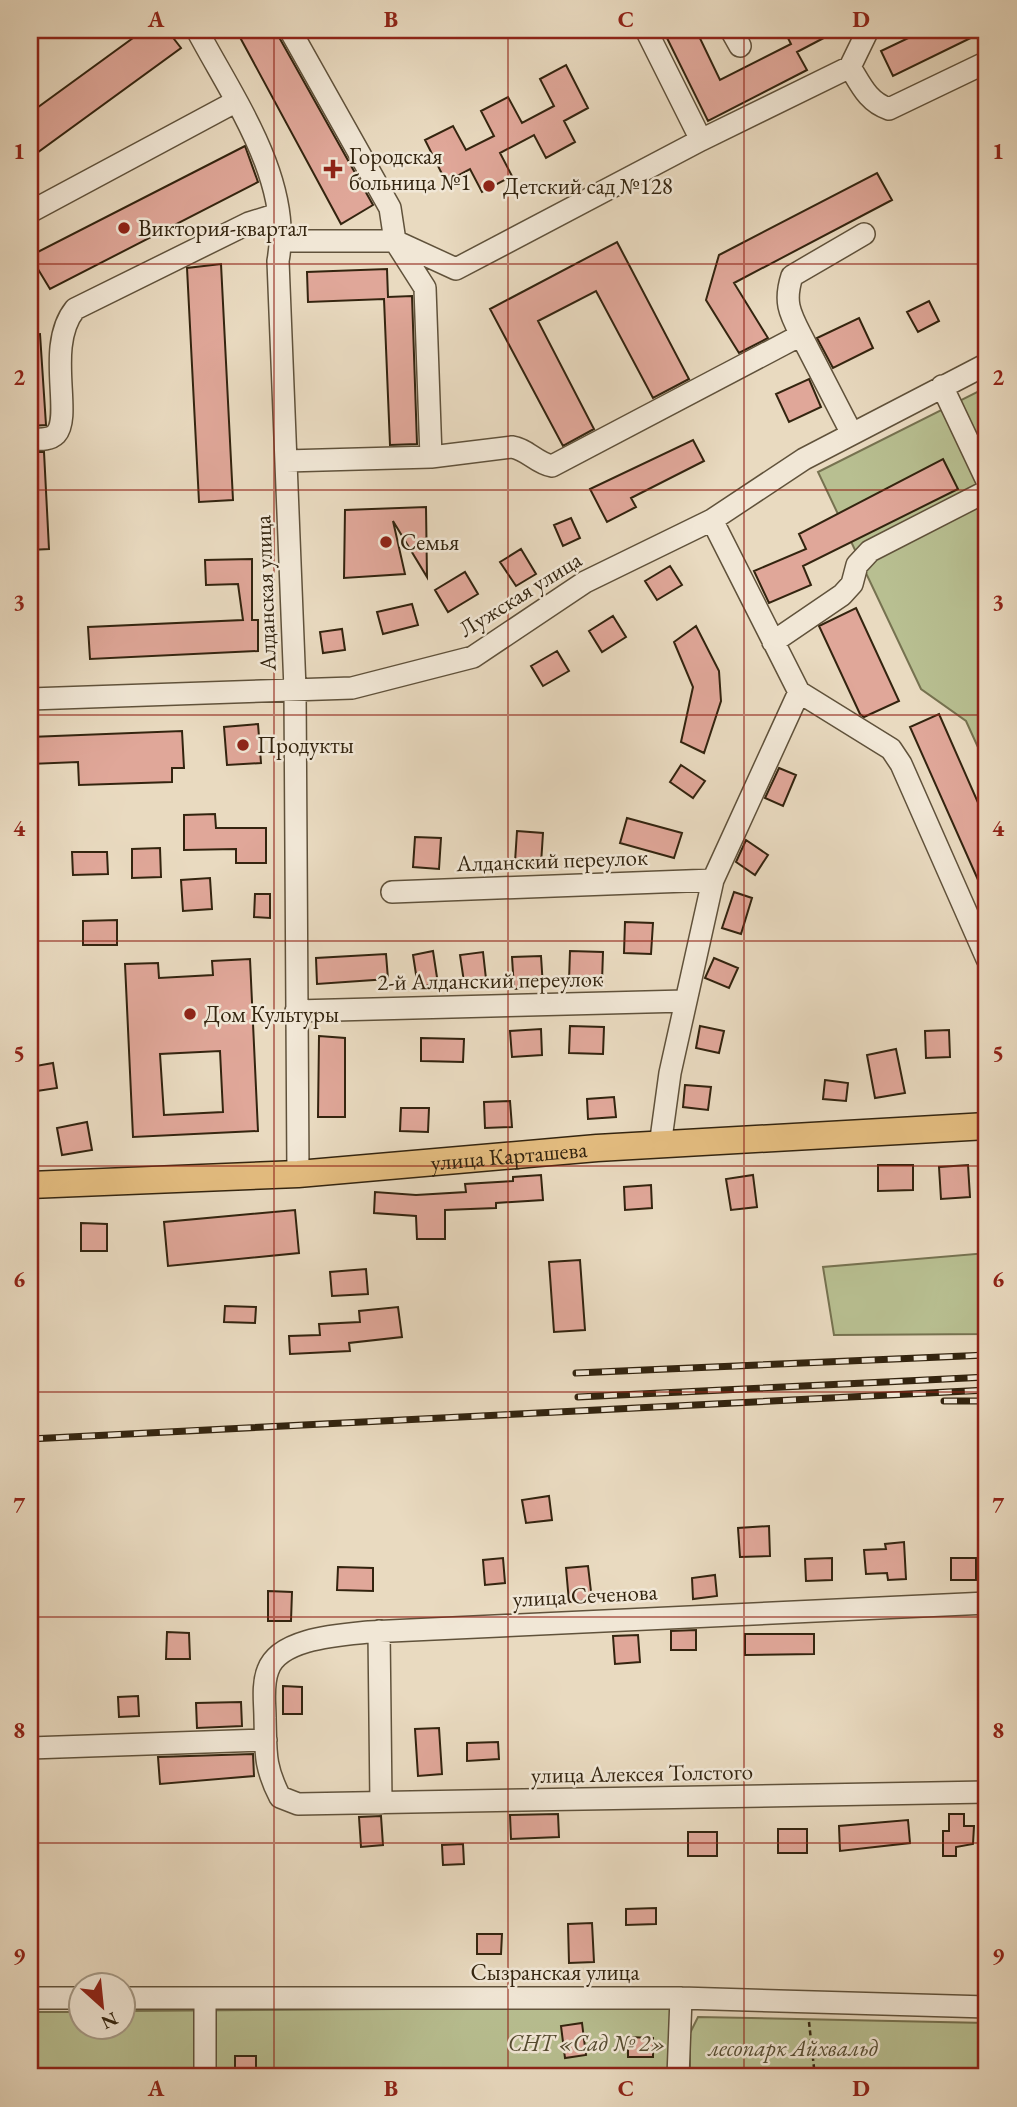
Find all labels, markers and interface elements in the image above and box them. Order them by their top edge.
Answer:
text: A [147,4,165,34]
text: B [384,4,398,34]
text: C [618,4,634,34]
text: D [852,4,870,34]
text: 1 [13,136,25,166]
text: 1 [992,136,1004,166]
place label: Городская больница №1 [349,141,471,197]
marker: Городская больница №1 [323,159,343,179]
place label: Детский сад №128 [503,171,673,201]
marker: Детский сад №128 [481,178,497,194]
place label: Виктория-квартал [138,213,308,243]
marker: Виктория-квартал [116,220,132,236]
text: 2 [13,362,25,392]
text: 2 [992,362,1004,392]
street label: Алданская улица [247,514,283,672]
place label: Семья [400,527,459,557]
marker: Семья [378,534,394,550]
street label: Лужская улица [453,544,588,644]
text: 3 [13,587,25,617]
text: 3 [992,587,1004,617]
place label: Продукты [257,730,354,760]
marker: Продукты [235,737,251,753]
text: 4 [13,813,26,843]
text: 4 [992,813,1005,843]
street label: Алданский переулок [455,842,648,878]
street label: 2-й Алданский переулок [377,963,603,997]
place label: Дом Культуры [204,999,339,1029]
marker: Дом Культуры [182,1006,198,1022]
text: 5 [13,1038,25,1068]
text: 5 [992,1038,1004,1068]
street label: улица Карташева [429,1134,589,1177]
text: 6 [13,1264,25,1294]
text: 6 [992,1264,1004,1294]
text: 7 [13,1490,26,1520]
text: 7 [992,1490,1005,1520]
street label: улица Сеченова [512,1576,659,1614]
text: 8 [13,1715,25,1745]
text: 8 [992,1715,1004,1745]
street label: улица Алексея Толстого [531,1756,753,1790]
text: 9 [13,1941,25,1971]
text: 9 [992,1941,1004,1971]
street label: Сызранская улица [470,1957,640,1987]
north arrow [66,1970,136,2040]
text: N [96,2006,122,2036]
park label: СНТ «Сад № 2» [508,2028,666,2058]
park label: лесопарк Айхвальд [707,2033,879,2063]
text: A [147,2073,165,2103]
text: B [384,2073,398,2103]
text: C [618,2073,634,2103]
text: D [852,2073,870,2103]

